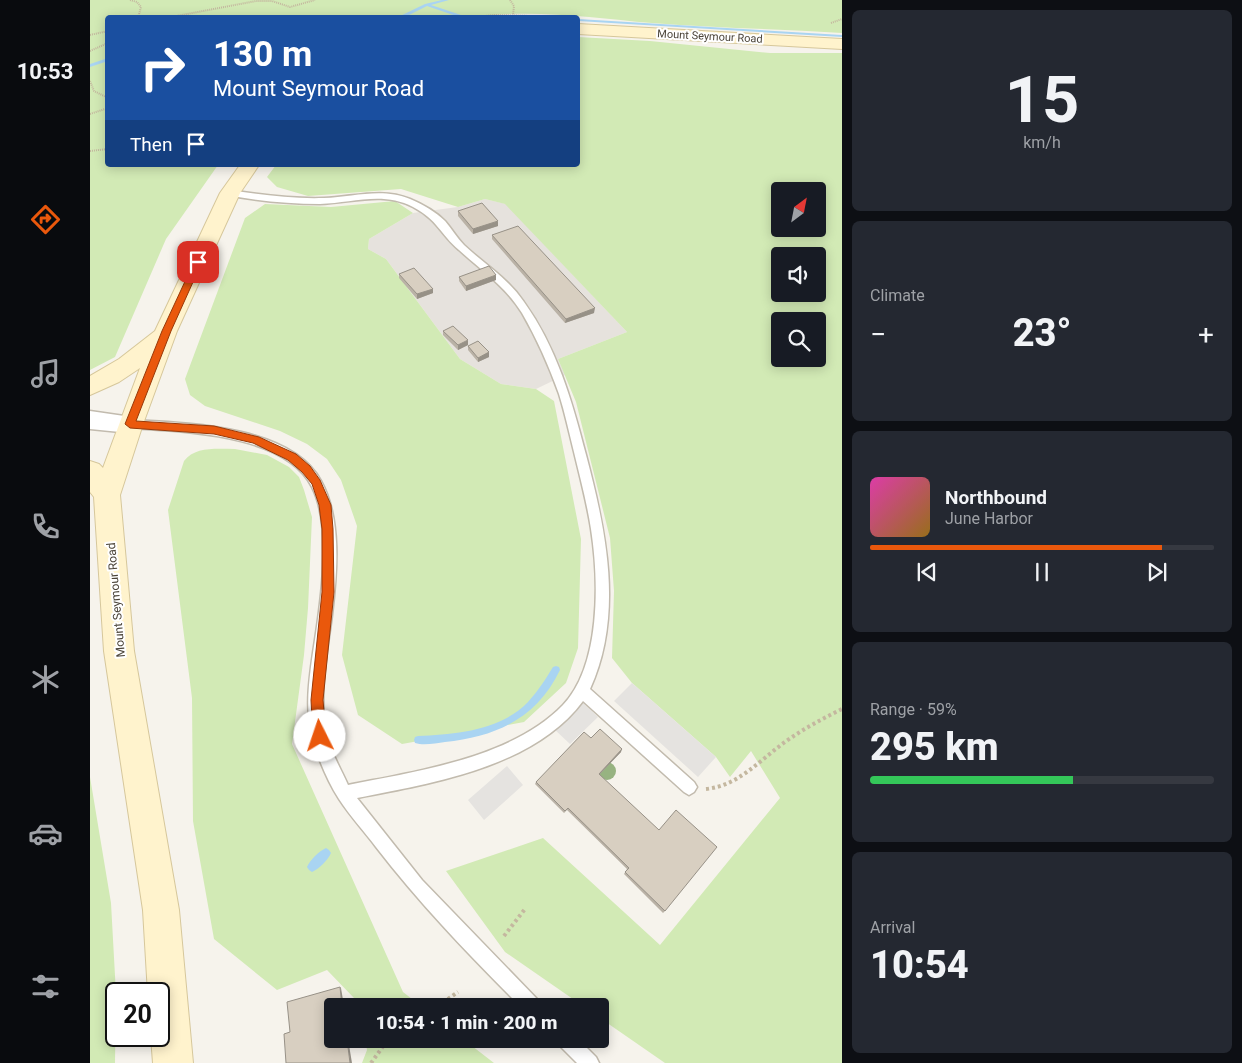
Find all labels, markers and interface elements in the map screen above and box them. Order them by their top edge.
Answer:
street label: Mount Seymour Road [657,27,763,46]
text: 130 m [213,34,312,75]
icon: right [130,35,195,100]
text: 10:53 [17,59,73,84]
text: 15 [1005,62,1079,138]
text: Mount Seymour Road [213,76,424,101]
icon: arrive [182,130,210,158]
text: Then [130,133,172,156]
text: km/h [1023,133,1061,152]
north arrow [771,182,826,238]
map controls [771,182,826,367]
icon: directions [28,202,63,237]
pin [177,241,219,283]
button: sound [771,247,826,302]
icon: arrive [184,248,212,276]
text: Climate [870,286,925,305]
text: 23° [1013,311,1071,355]
button: search [771,312,826,367]
text: − [870,318,886,351]
text: + [1198,318,1214,351]
icon: music [28,356,63,391]
text: Northbound [945,486,1047,509]
icon: phone [28,509,63,544]
text: June Harbor [945,509,1033,528]
street label: Mount Seymour Road [104,542,128,658]
icon: previous [913,558,941,586]
icon: pause [1028,558,1056,586]
icon: next [1143,558,1171,586]
icon: climate [28,662,63,697]
text: Range · 59% [870,700,957,719]
position arrow [293,709,345,761]
text: 295 km [870,725,999,769]
icon: car [28,816,63,851]
text: Arrival [870,918,915,937]
text: 10:54 [870,943,969,987]
icon: filters [28,969,63,1004]
speed limit sign: 20 [105,982,170,1047]
text: 10:54 · 1 min · 200 m [375,1011,558,1034]

